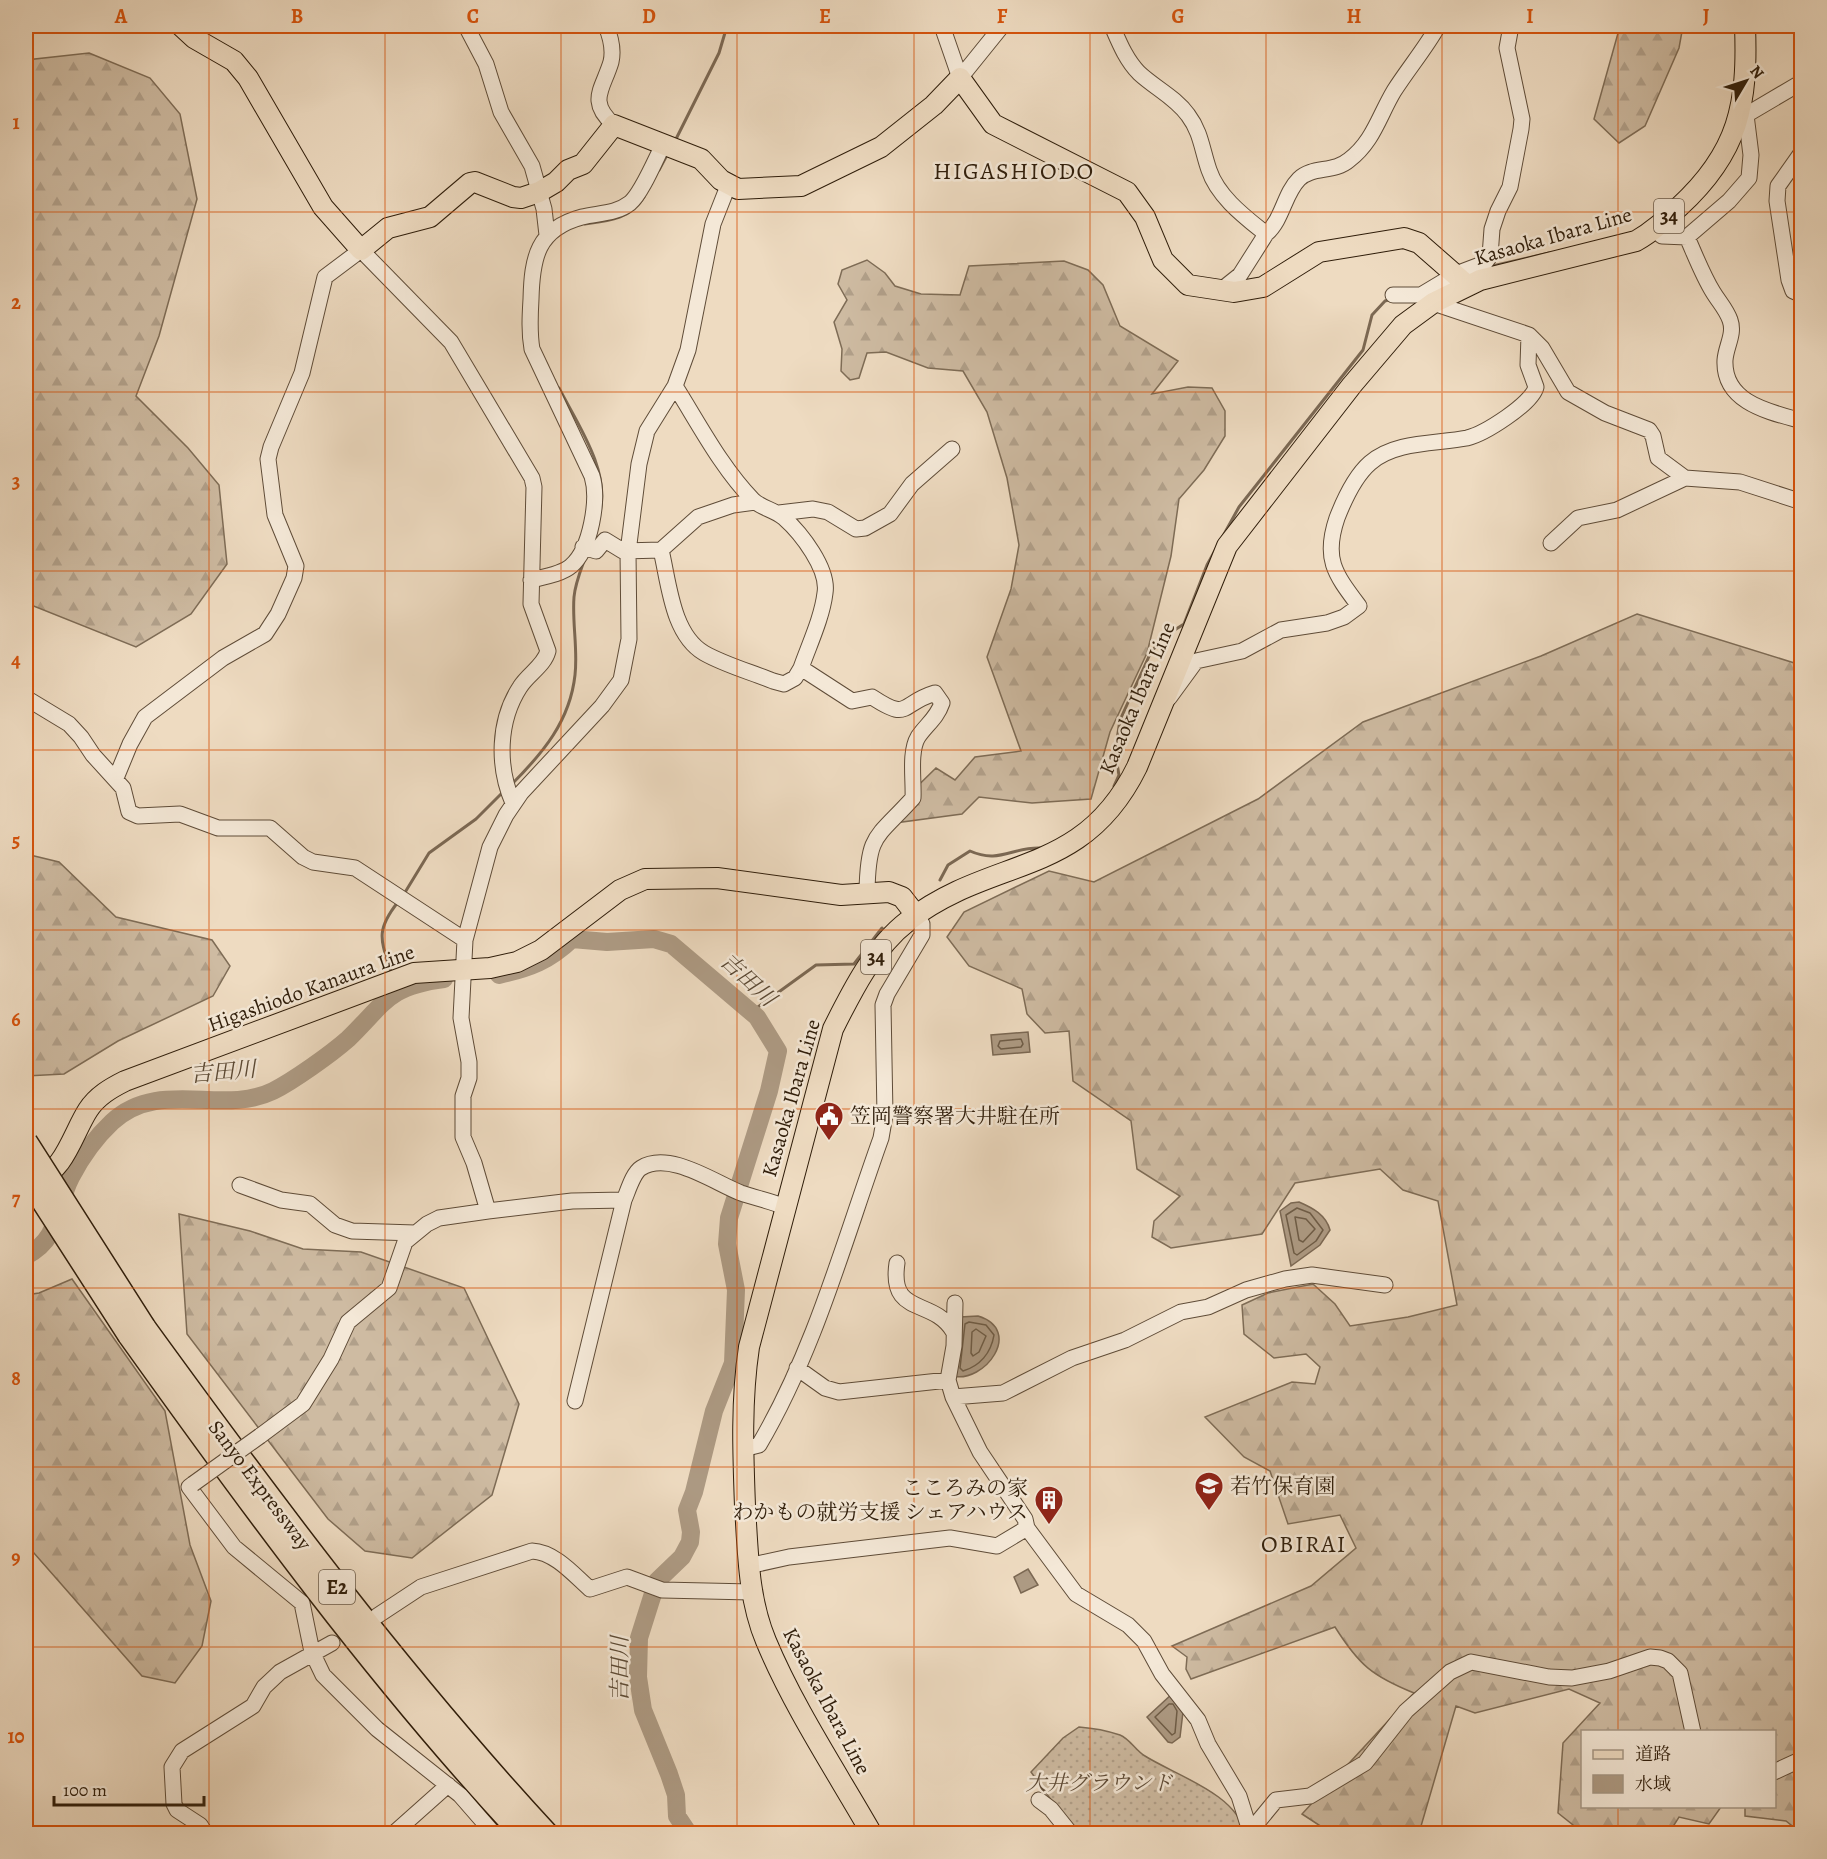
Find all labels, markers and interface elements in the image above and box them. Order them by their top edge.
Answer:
text: A [114,3,128,30]
text: B [291,3,303,30]
text: C [467,3,479,30]
text: D [642,3,656,30]
text: E [819,3,831,30]
text: F [997,3,1008,30]
text: G [1171,3,1185,30]
text: H [1347,3,1362,30]
text: I [1526,3,1534,30]
text: J [1703,3,1710,30]
north arrow [1716,51,1776,111]
text: N [1745,61,1769,84]
text: 1 [12,109,20,136]
district label: HIGASHIODO [933,155,1095,187]
road number: 34 [1654,199,1684,233]
street label: Kasaoka Ibara Line [1471,200,1635,272]
text: 2 [11,289,21,316]
text: 3 [12,468,20,495]
street label: Kasaoka Ibara Line [1092,618,1182,778]
text: 4 [11,647,21,674]
text: 5 [12,827,20,854]
street label: Higashiodo Kanaura Line [204,938,418,1038]
road number: 34 [861,940,891,974]
water label: 吉田川 [714,947,784,1015]
text: 6 [11,1006,21,1033]
street label: Kasaoka Ibara Line [755,1016,827,1180]
water label: 吉田川 [189,1054,259,1090]
public building icon: 笠岡警察署大井駐在所 [813,1100,845,1142]
place label: 笠岡警察署大井駐在所 [850,1102,1060,1130]
text: 7 [12,1185,21,1212]
text: 8 [11,1365,21,1392]
street label: Sanyo Expressway [202,1414,319,1556]
school or university icon: 若竹保育園 [1193,1470,1225,1512]
place label: 若竹保育園 [1230,1472,1335,1500]
place label: こころみの家 わかもの就労支援 シェアハウス [733,1474,1028,1526]
building icon: こころみの家 わかもの就労支援 シェアハウス [1033,1484,1065,1526]
district label: OBIRAI [1261,1528,1347,1560]
text: 9 [11,1544,21,1571]
road number: E2 [319,1570,355,1604]
street label: Kasaoka Ibara Line [776,1623,878,1779]
water label: 吉田川 [605,1634,635,1702]
text: 10 [7,1723,25,1750]
legend [1581,1730,1776,1808]
text: 道路 [1635,1742,1671,1766]
scale bar [54,1769,204,1807]
park label: 大井グラウンド [1026,1769,1173,1797]
text: 水域 [1635,1772,1671,1796]
text: 100 m [63,1778,107,1802]

